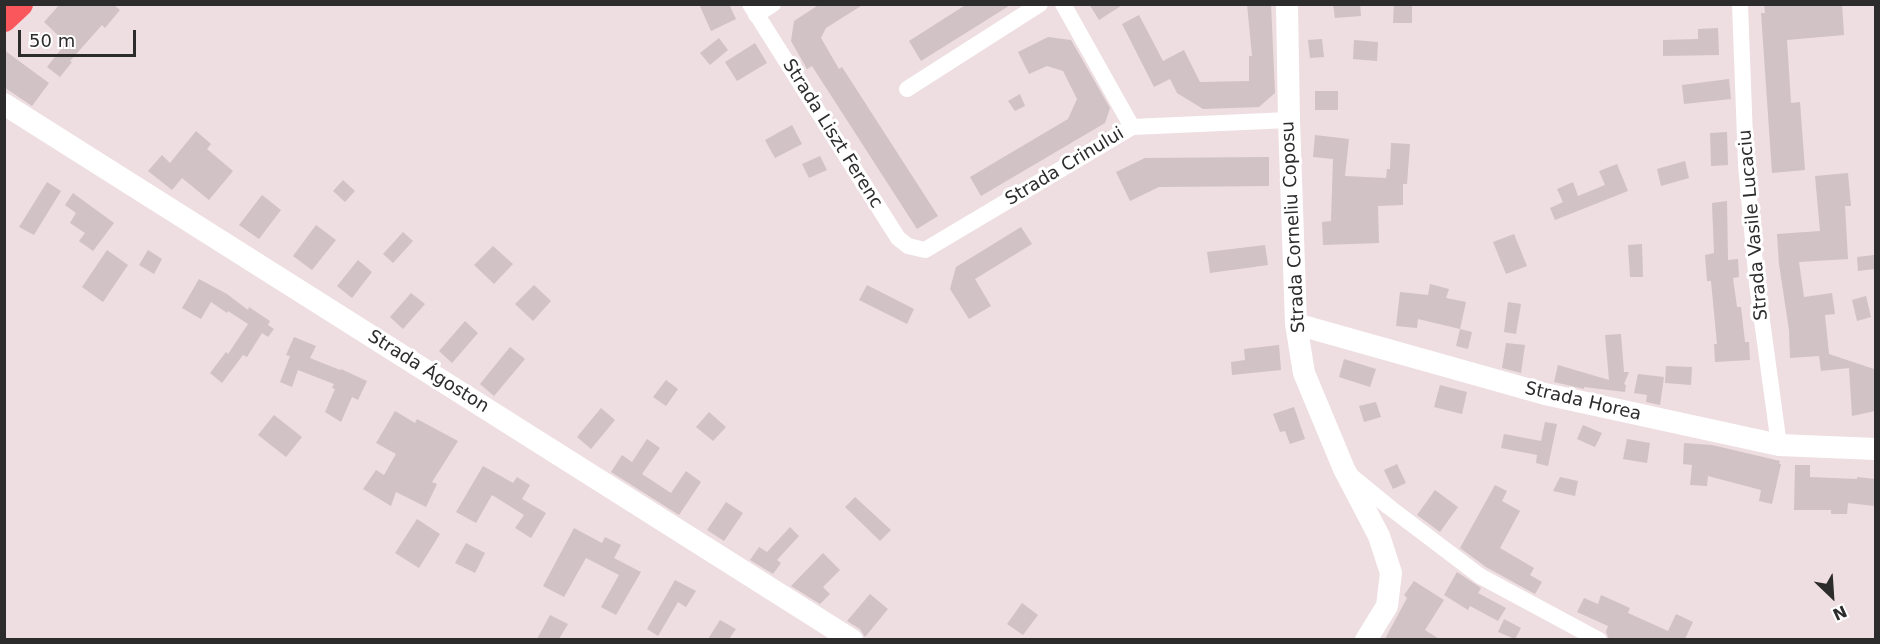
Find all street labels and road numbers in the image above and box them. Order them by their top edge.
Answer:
street label: Strada Liszt Ferenc [777,56,887,212]
street label: Strada Corneliu Coposu [1278,120,1310,334]
street label: Strada Crinului [1002,123,1128,211]
street label: Strada Vasile Lucaciu [1735,129,1773,321]
street label: Strada Ágoston [363,326,493,418]
street label: Strada Horea [1523,378,1643,426]

